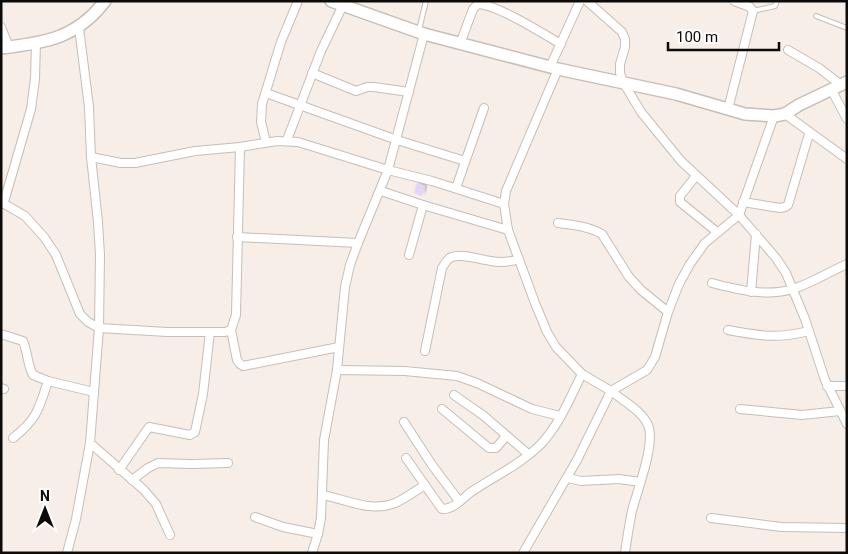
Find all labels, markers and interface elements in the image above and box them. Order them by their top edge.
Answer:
scale bar [668,20,779,52]
text: 100 m [676,28,718,46]
north arrow [20,484,70,534]
text: N [40,488,50,504]

